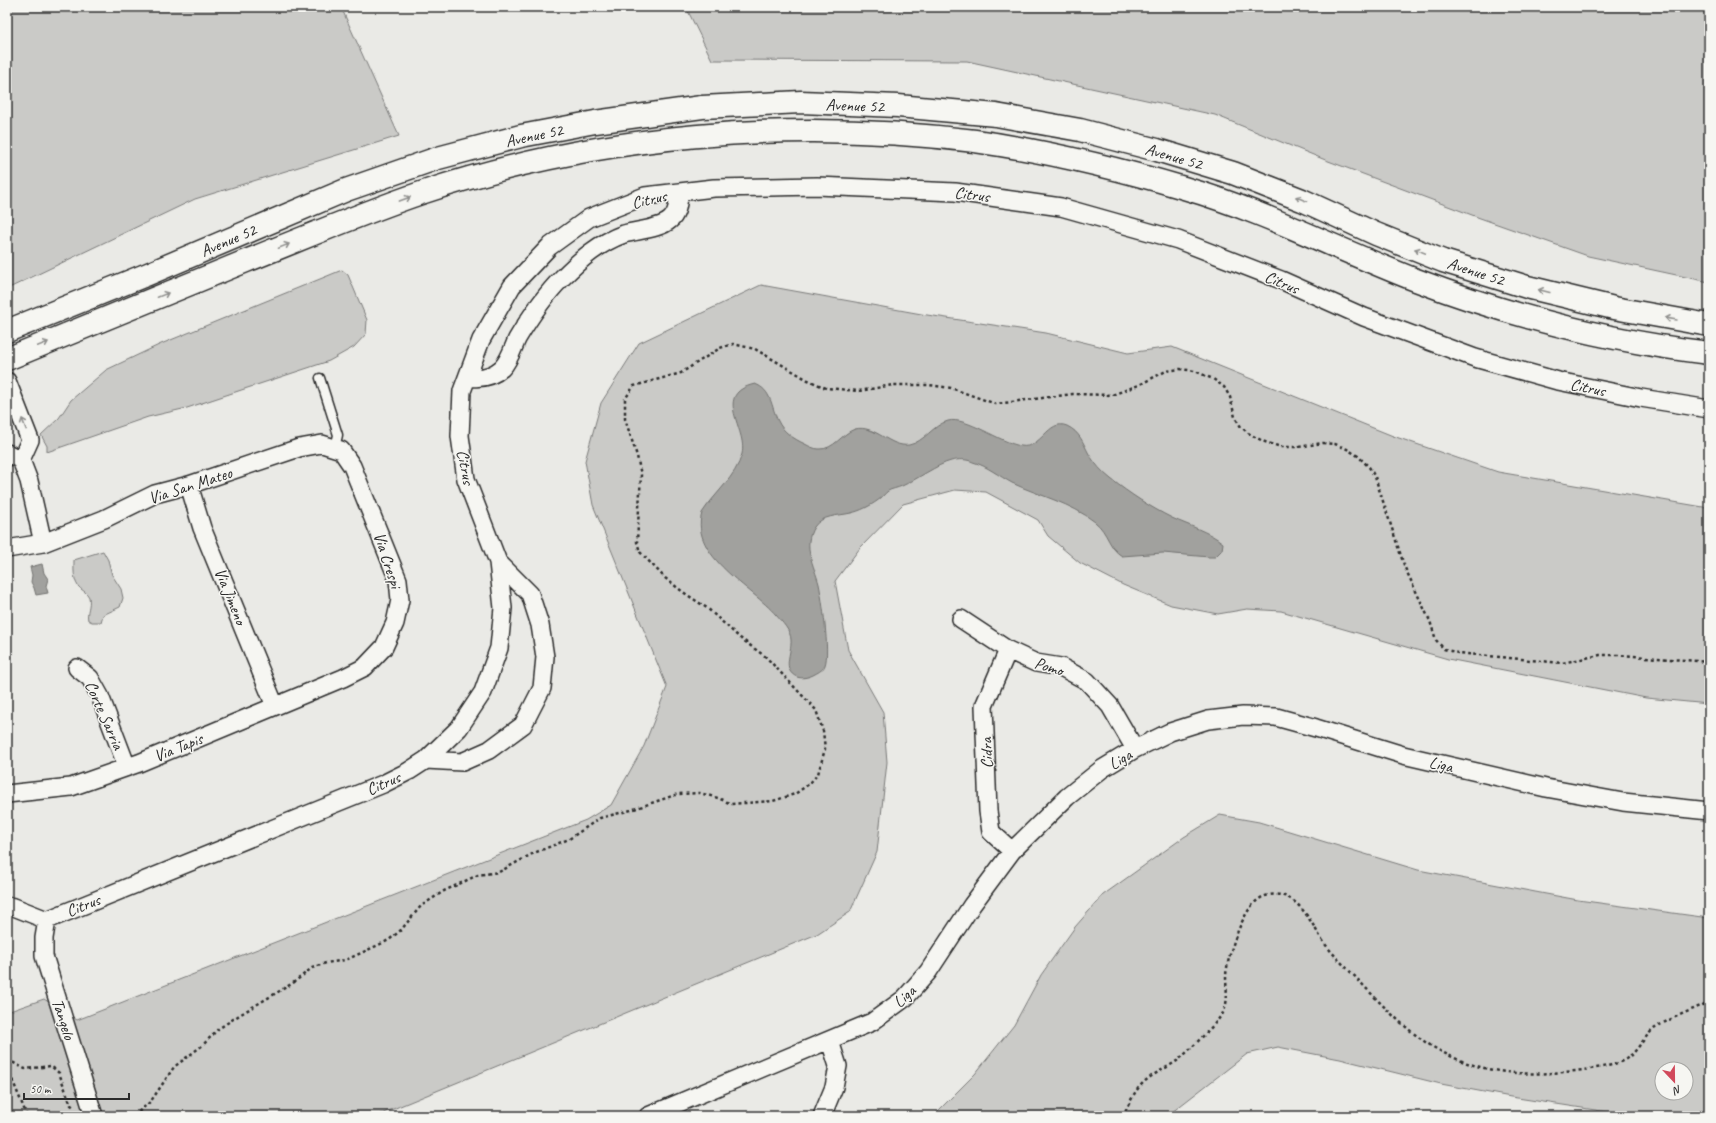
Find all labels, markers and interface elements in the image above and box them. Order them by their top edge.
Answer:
street label: Avenue 52 [825,94,886,117]
street label: Avenue 52 [503,119,566,152]
street label: Avenue 52 [1143,138,1206,175]
street label: Citrus [953,182,993,207]
street label: Citrus [630,185,671,214]
one-way arrow [399,194,411,202]
one-way arrow [1295,195,1307,203]
street label: Avenue 52 [197,219,260,262]
one-way arrow [277,242,289,249]
one-way arrow [1414,247,1426,255]
street label: Avenue 52 [1445,252,1508,291]
street label: Citrus [1262,266,1304,300]
one-way arrow [1537,287,1550,294]
one-way arrow [157,291,169,298]
one-way arrow [1664,314,1677,322]
one-way arrow [37,340,49,347]
street label: Citrus [1569,374,1609,402]
one-way arrow [19,418,27,430]
street label: Citrus [452,448,480,488]
street label: Via San Mateo [146,462,235,509]
street label: Via Crespi [369,529,407,593]
street label: Via Jimeno [210,565,252,630]
street label: Pomo [1032,652,1068,681]
street label: Corte Sarria [80,678,129,754]
street label: Via Tapis [151,728,207,767]
street label: Cidra [975,736,998,769]
street label: Liga [1105,744,1137,774]
street label: Liga [1427,752,1456,778]
street label: Citrus [363,766,405,800]
street label: Citrus [63,888,105,922]
street label: Liga [889,980,921,1012]
street label: Tangelo [47,996,80,1043]
north arrow [1654,1061,1694,1101]
scale bar [24,1075,129,1101]
text: 50 m [30,1081,52,1097]
text: N [1670,1083,1684,1099]

